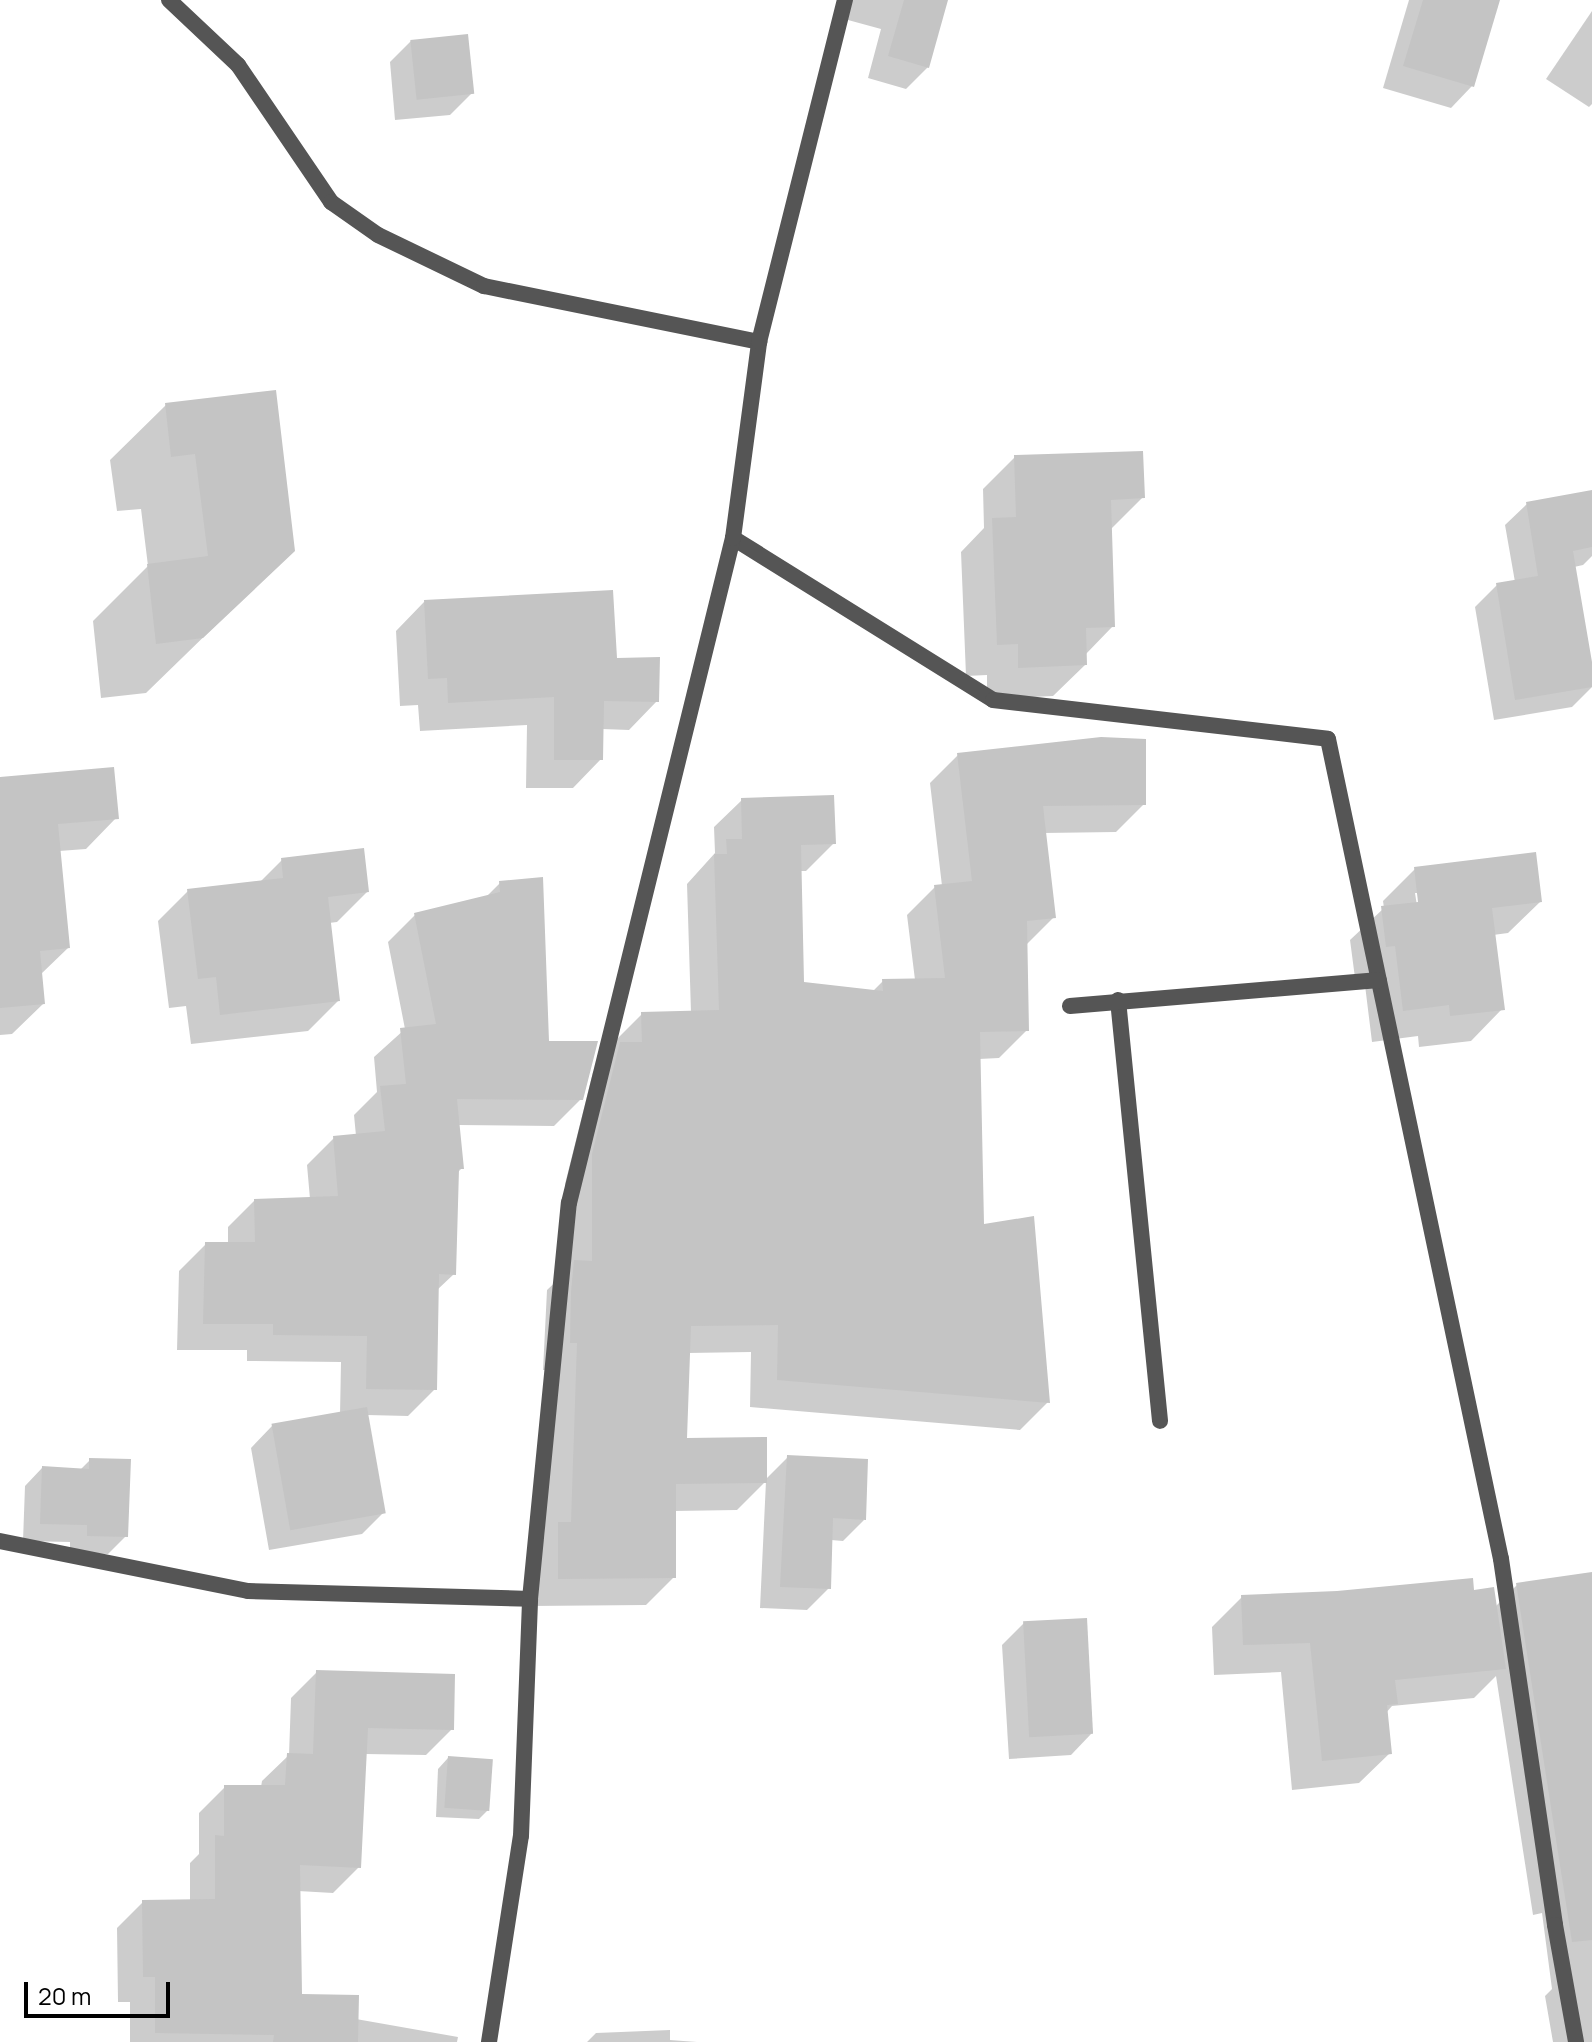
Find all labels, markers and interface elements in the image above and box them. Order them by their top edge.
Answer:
scale bar [28,1966,174,2016]
text: 20 m [38,1979,91,2012]

